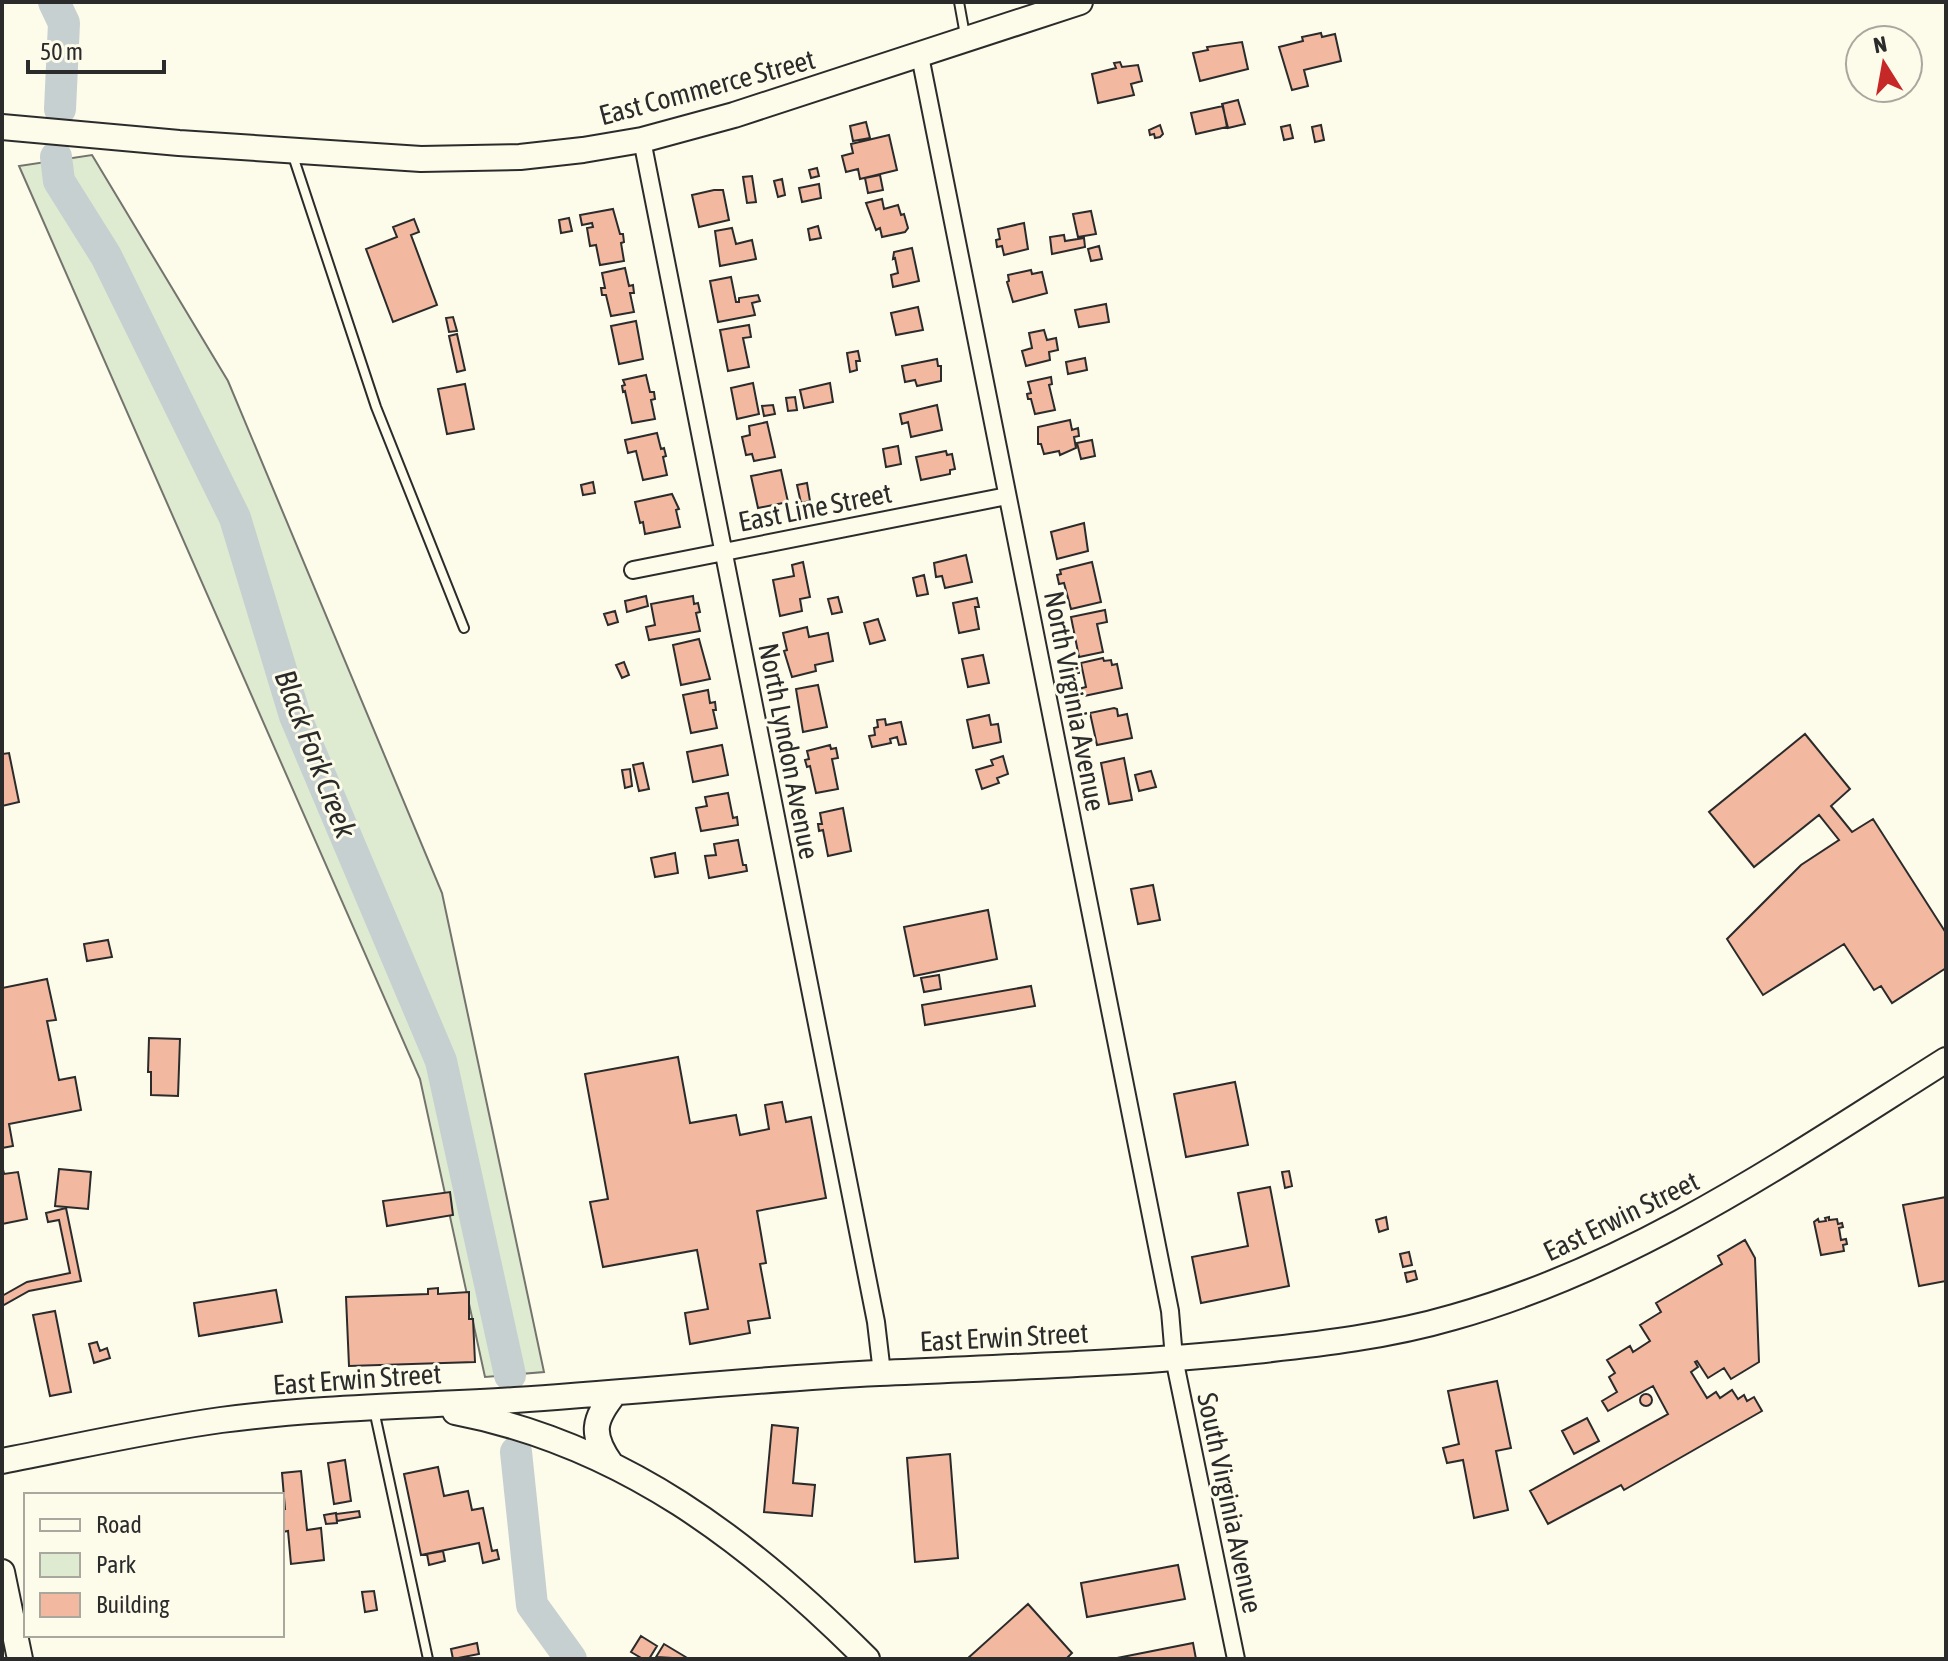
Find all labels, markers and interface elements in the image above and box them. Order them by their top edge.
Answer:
scale bar [28,24,164,74]
north arrow [1844,24,1924,104]
text: N [1871,30,1889,58]
text: 50 m [40,38,83,65]
street label: East Commerce Street [596,43,818,131]
street label: East Line Street [736,476,894,538]
street label: North Virginia Avenue [1038,588,1112,814]
street label: North Lyndon Avenue [752,640,826,862]
water label: Black Fork Creek [268,665,364,843]
street label: East Erwin Street [1538,1165,1704,1267]
street label: East Erwin Street [919,1317,1089,1357]
street label: East Erwin Street [272,1357,442,1401]
street label: South Virginia Avenue [1191,1390,1269,1616]
legend [24,1493,284,1637]
text: Road [96,1511,142,1538]
text: Park [96,1551,137,1578]
text: Building [96,1591,170,1618]

